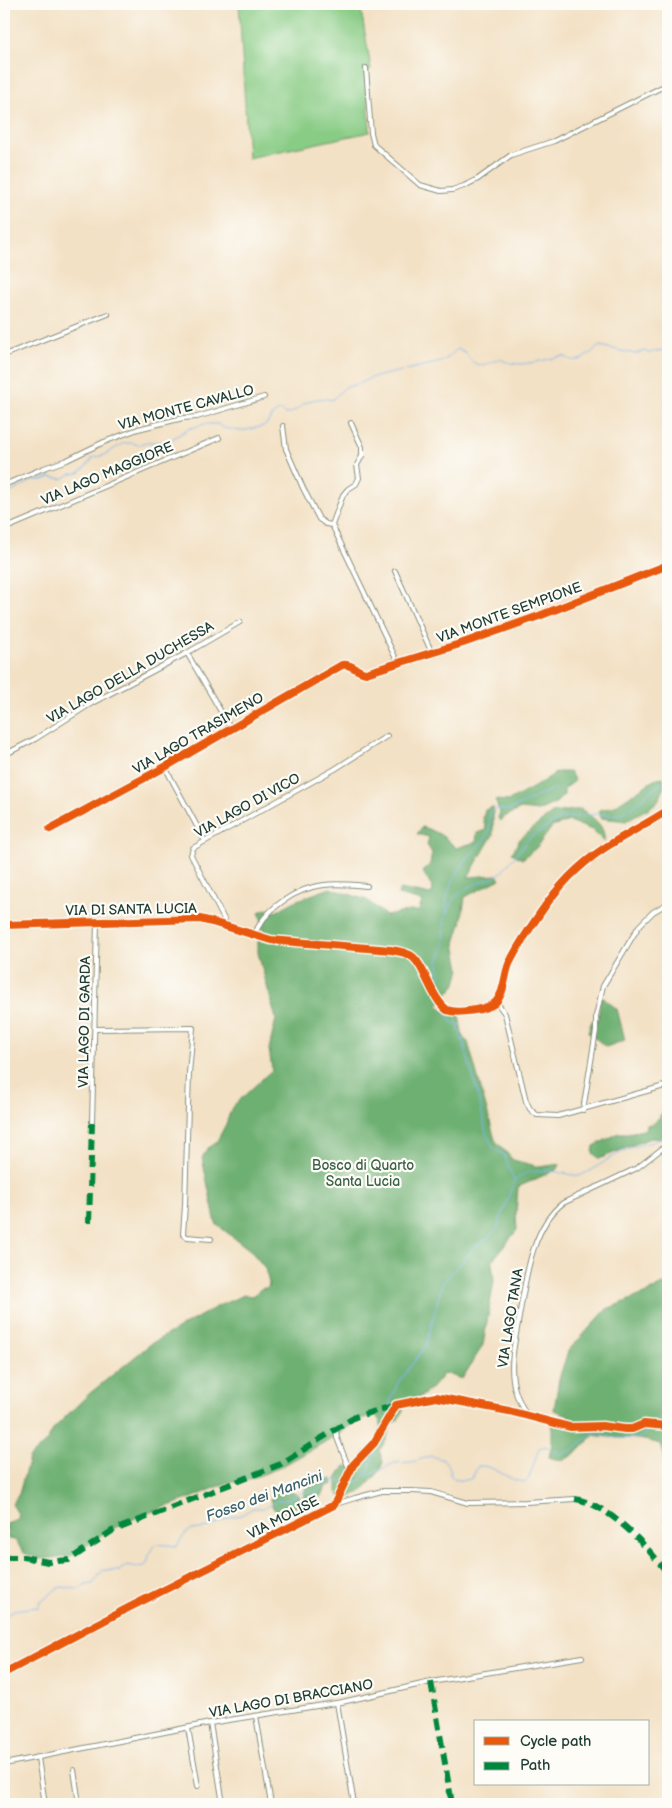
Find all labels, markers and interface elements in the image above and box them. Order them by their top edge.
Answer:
street label: VIA MONTE CAVALLO [116,381,256,434]
street label: VIA LAGO MAGGIORE [39,438,176,509]
street label: VIA MONTE SEMPIONE [434,578,584,647]
street label: VIA LAGO DELLA DUCHESSA [44,617,217,727]
street label: VIA LAGO TRASIMENO [130,689,267,778]
street label: VIA LAGO DI VICO [192,769,303,841]
street label: VIA DI SANTA LUCIA [65,900,197,919]
street label: VIA LAGO DI GARDA [75,955,94,1088]
park label: Bosco di Quarto Santa Lucia [312,1157,414,1190]
street label: VIA LAGO TANA [494,1267,527,1369]
water label: Fosso dei Mancini [203,1466,326,1526]
street label: VIA MOLISE [245,1492,322,1543]
street label: VIA LAGO DI BRACCIANO [208,1676,375,1721]
legend [474,1720,650,1786]
text: Cycle path [520,1732,591,1751]
text: Path [520,1756,550,1775]

